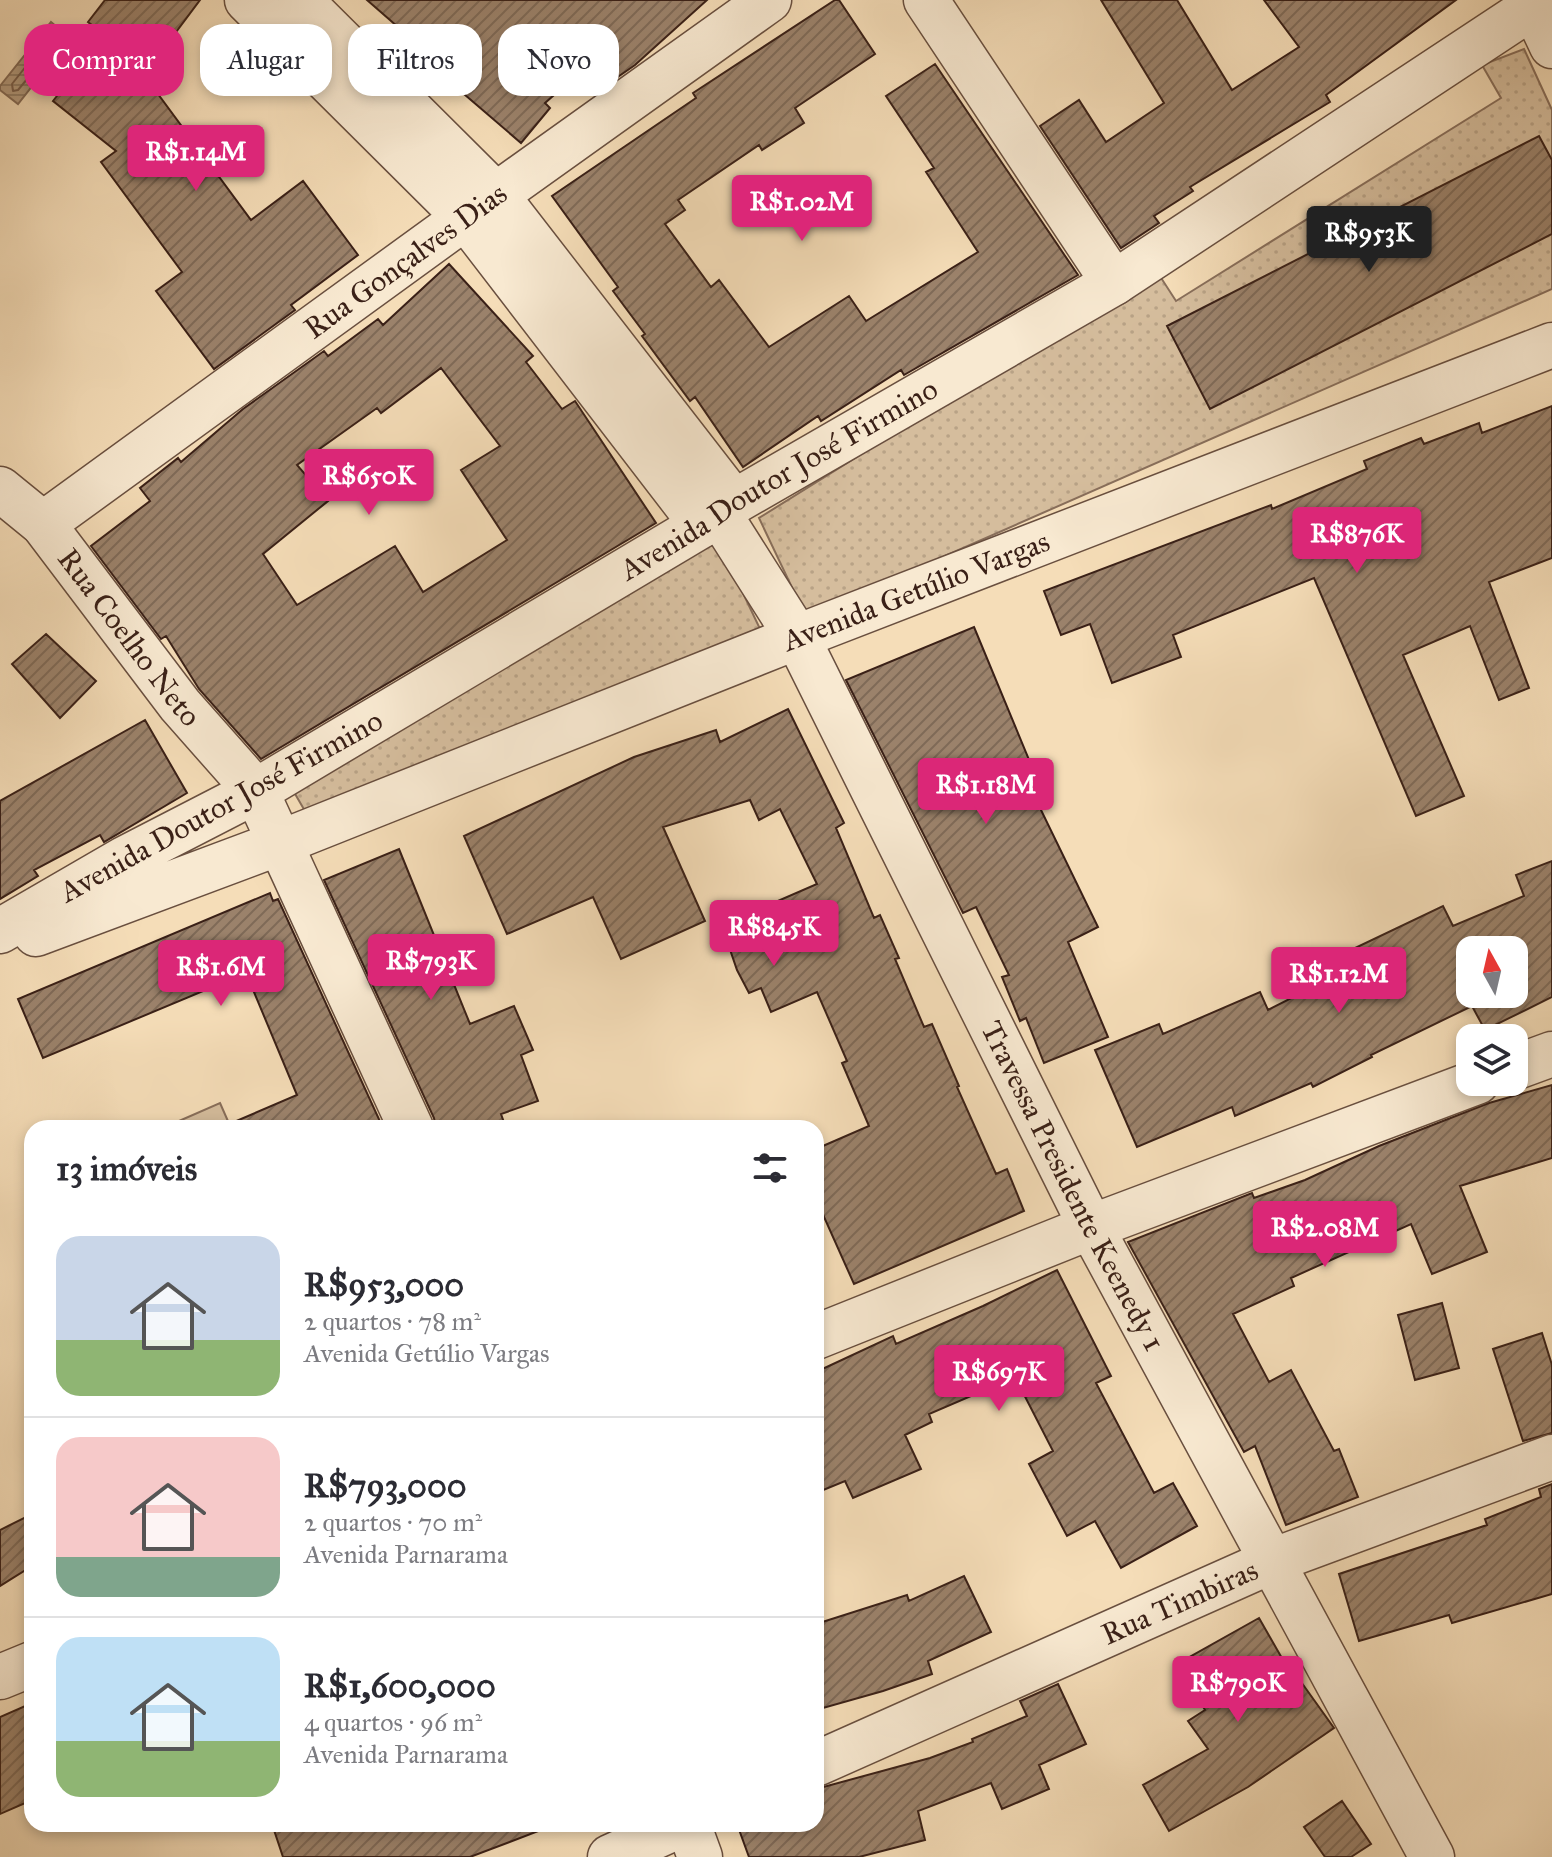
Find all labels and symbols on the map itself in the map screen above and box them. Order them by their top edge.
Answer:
pin: R$1.14M [122,125,270,193]
street label: Rua Gonçalves Dias [297,175,514,346]
pin: R$1.02M [728,175,876,243]
pin: R$953K [1304,206,1434,274]
street label: Avenida Doutor José Firmino [612,371,944,589]
pin: R$650K [304,449,434,517]
pin: R$876K [1292,507,1422,575]
street label: Avenida Getúlio Vargas [776,523,1055,660]
street label: Rua Coelho Neto [50,541,209,734]
street label: Avenida Doutor José Firmino [52,702,389,911]
pin: R$1.18M [912,758,1060,826]
pin: R$845K [709,900,839,968]
pin: R$793K [366,934,496,1002]
north arrow [1456,936,1528,1008]
pin: R$1.6M [156,940,286,1008]
pin: R$1.12M [1265,947,1413,1015]
street label: Travessa Presidente Keenedy 1 [973,1015,1173,1357]
pin: R$2.08M [1251,1201,1399,1269]
pin: R$697K [934,1345,1064,1413]
street label: Rua Timbiras [1096,1552,1263,1653]
pin: R$790K [1173,1656,1303,1724]

